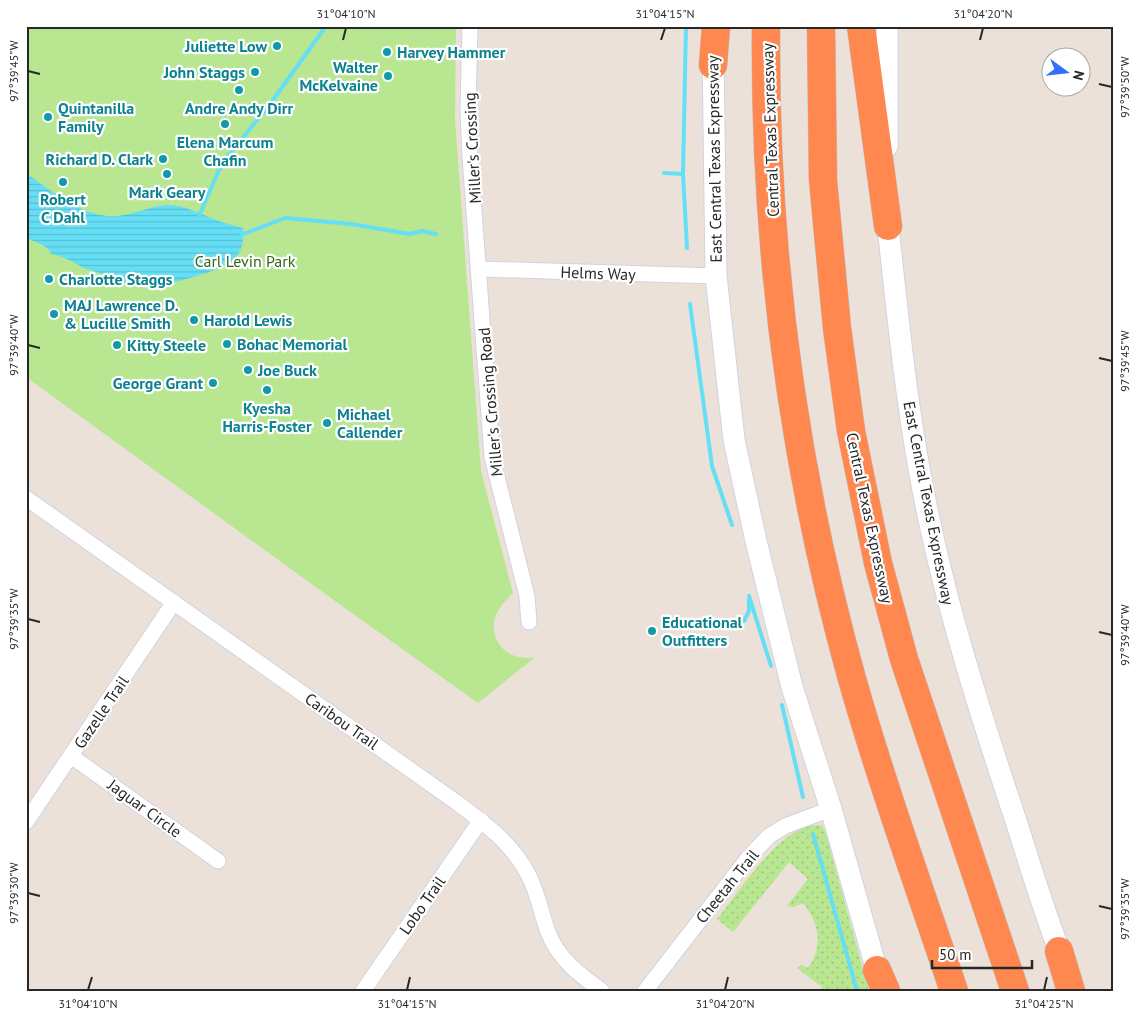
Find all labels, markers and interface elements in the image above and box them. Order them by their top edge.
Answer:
text: 31°04'10"N [316,6,376,21]
text: 31°04'15"N [635,6,695,21]
text: 31°04'20"N [953,6,1013,21]
place label: Juliette Low [184,36,267,56]
text: 97°39'45"W [6,40,21,102]
marker: Juliette Low [271,40,283,52]
place label: Harvey Hammer [397,42,506,62]
street label: Central Texas Expressway [757,42,783,217]
marker: Harvey Hammer [381,46,393,58]
north arrow [1042,48,1092,98]
street label: East Central Texas Expressway [702,55,726,263]
text: 97°39'50"W [1117,56,1132,118]
place label: Walter McKelvaine [300,57,378,95]
place label: John Staggs [163,62,245,82]
marker: John Staggs [249,66,261,78]
text: N [1069,69,1088,82]
marker: Walter McKelvaine [382,70,394,82]
marker: Andre Andy Dirr [233,84,245,96]
street label: Miller's Crossing [459,92,485,204]
place label: Quintanilla Family [58,98,134,136]
place label: Andre Andy Dirr [185,98,293,118]
marker: Quintanilla Family [42,111,54,123]
marker: Elena Marcum Chafin [219,118,231,130]
place label: Elena Marcum Chafin [177,132,273,170]
place label: Richard D. Clark [46,149,153,169]
marker: Richard D. Clark [157,153,169,165]
marker: Mark Geary [161,168,173,180]
marker: Robert C Dahl [57,176,69,188]
place label: Mark Geary [129,182,206,202]
place label: Robert C Dahl [40,189,86,227]
park label: Carl Levin Park [195,251,296,271]
street label: Helms Way [560,262,636,284]
place label: Charlotte Staggs [59,269,173,289]
marker: Charlotte Staggs [43,273,55,285]
place label: MAJ Lawrence D. & Lucille Smith [64,295,179,333]
marker: MAJ Lawrence D. & Lucille Smith [48,308,60,320]
place label: Harold Lewis [204,310,292,330]
text: 97°39'40"W [6,314,21,376]
marker: Harold Lewis [188,314,200,326]
street label: Miller's Crossing Road [474,327,506,477]
text: 97°39'45"W [1117,330,1132,392]
place label: Bohac Memorial [237,334,348,354]
place label: Kitty Steele [127,335,206,355]
marker: Bohac Memorial [221,338,233,350]
marker: Kitty Steele [111,339,123,351]
place label: Joe Buck [257,360,317,380]
marker: Joe Buck [242,364,254,376]
place label: George Grant [113,373,203,393]
marker: George Grant [207,377,219,389]
marker: Kyesha Harris-Foster [261,384,273,396]
place label: Kyesha Harris-Foster [222,398,312,436]
street label: East Central Texas Expressway [899,399,959,607]
place label: Michael Callender [337,404,403,442]
marker: Michael Callender [321,417,333,429]
street label: Central Texas Expressway [842,431,898,606]
text: 97°39'35"W [6,588,21,650]
text: 97°39'40"W [1117,604,1132,666]
place label: Educational Outfitters [662,612,743,650]
marker: Educational Outfitters [646,625,658,637]
street label: Gazelle Trail [69,672,133,752]
street label: Caribou Trail [301,688,383,754]
street label: Jaguar Circle [103,774,186,841]
street label: Cheetah Trail [691,845,763,927]
text: 97°39'30"W [6,862,21,924]
street label: Lobo Trail [395,872,449,938]
text: 97°39'35"W [1117,878,1132,940]
scale bar [932,937,1032,969]
text: 50 m [939,945,972,964]
text: 31°04'10"N [58,996,118,1011]
text: 31°04'15"N [377,996,437,1011]
text: 31°04'20"N [695,996,755,1011]
text: 31°04'25"N [1014,996,1074,1011]

